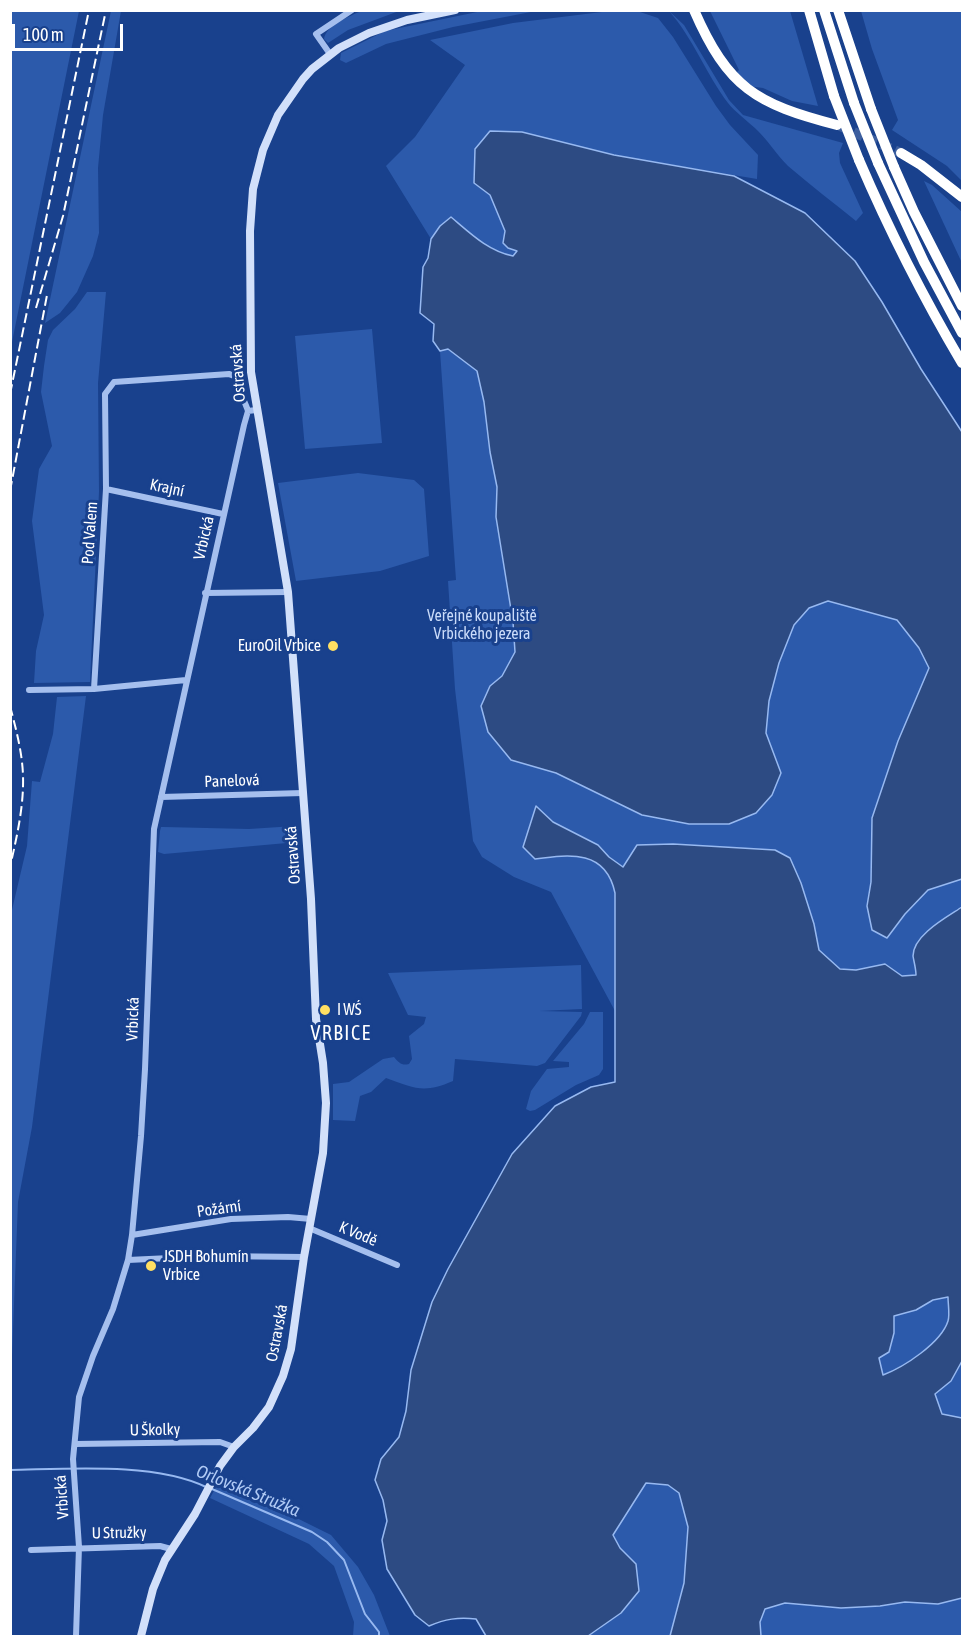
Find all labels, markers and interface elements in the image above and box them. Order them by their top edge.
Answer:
scale bar [15,12,126,50]
text: 100 m [23,24,64,45]
street label: Ostravská [226,343,250,403]
street label: Krajní [148,475,186,501]
street label: Pod Valem [78,501,102,565]
street label: Vrbická [190,514,218,562]
park label: Veřejné koupaliště Vrbického jezera [427,606,537,644]
place label: EuroOil Vrbice [238,636,321,656]
marker: EuroOil Vrbice [326,639,340,653]
street label: Panelová [204,770,260,792]
street label: Ostravská [281,825,305,885]
street label: Vrbická [123,997,143,1041]
place label: I WŚ [337,1000,362,1020]
marker: I WŚ [318,1003,332,1017]
district label: VRBICE [311,1022,371,1046]
street label: Požární [196,1196,242,1222]
street label: K Vodě [336,1217,380,1251]
place label: JSDH Bohumín Vrbice [163,1247,249,1285]
marker: JSDH Bohumín Vrbice [144,1259,158,1273]
street label: Ostravská [262,1303,292,1363]
street label: U Školky [130,1420,180,1440]
water label: Orlovská Stružka [193,1460,303,1522]
street label: Vrbická [51,1474,73,1520]
street label: U Stružky [91,1523,147,1543]

